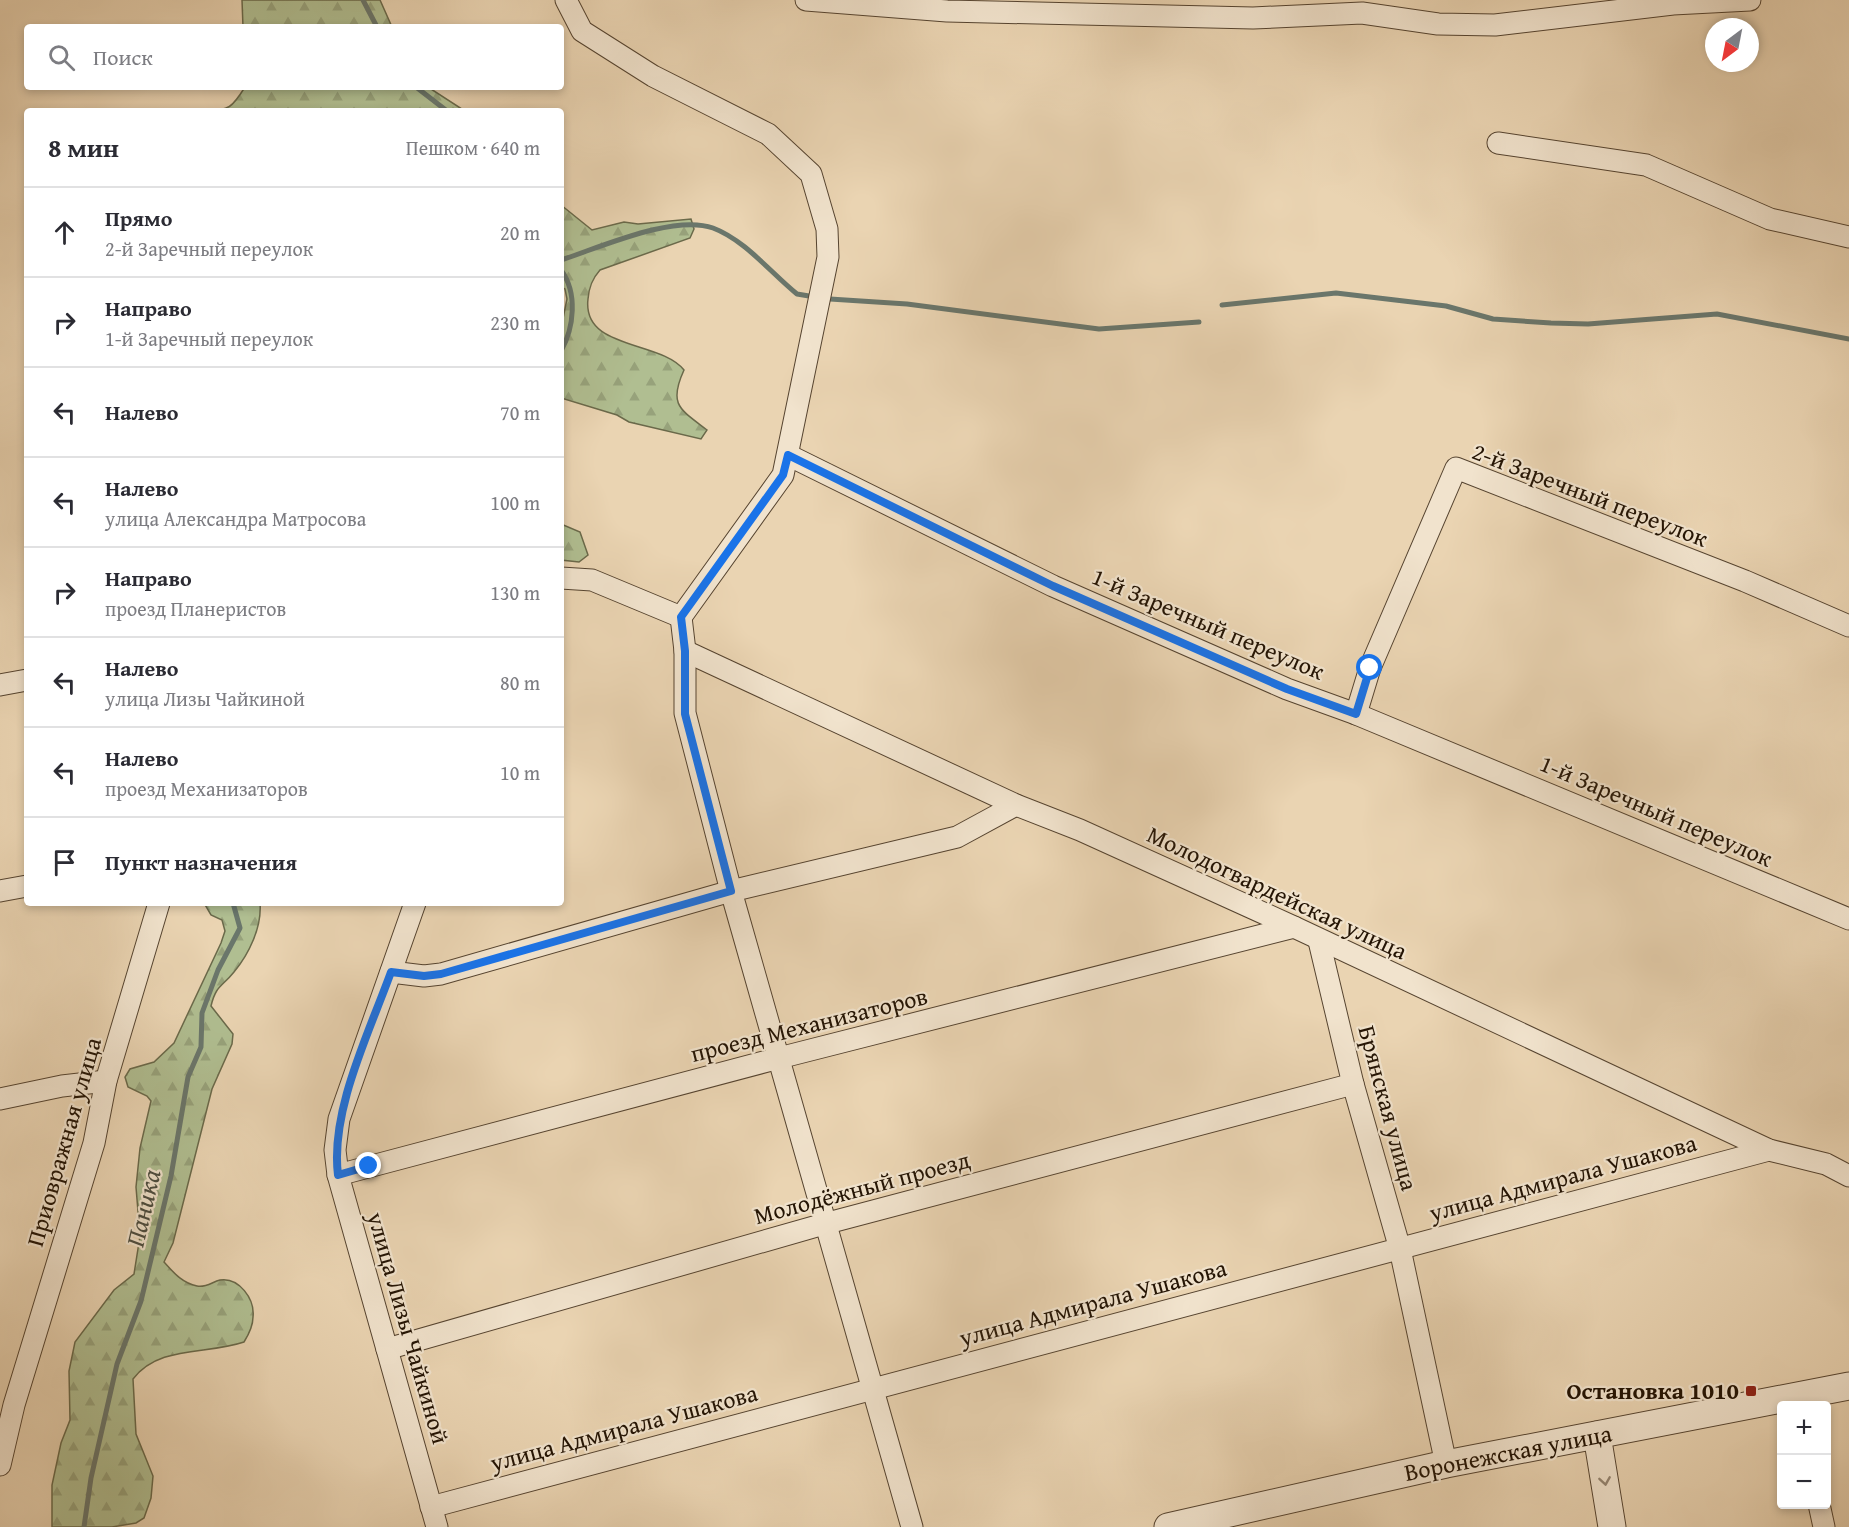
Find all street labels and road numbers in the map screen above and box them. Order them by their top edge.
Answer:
street label: 2-й Заречный переулок [1467,433,1713,556]
street label: 1-й Заречный переулок [1086,559,1330,689]
street label: 1-й Заречный переулок [1534,746,1778,876]
street label: Молодогвардейская улица [1141,817,1414,969]
street label: проезд Механизаторов [687,978,931,1071]
street label: Брянская улица [1350,1021,1427,1195]
street label: Приовражная улица [17,1033,110,1251]
street label: улица Адмирала Ушакова [1424,1125,1701,1230]
street label: Молодёжный проезд [750,1142,974,1233]
street label: улица Лизы Чайкиной [358,1207,458,1448]
street label: улица Адмирала Ушакова [954,1250,1231,1355]
street label: улица Адмирала Ушакова [485,1375,762,1480]
street label: Воронежская улица [1401,1415,1615,1490]

